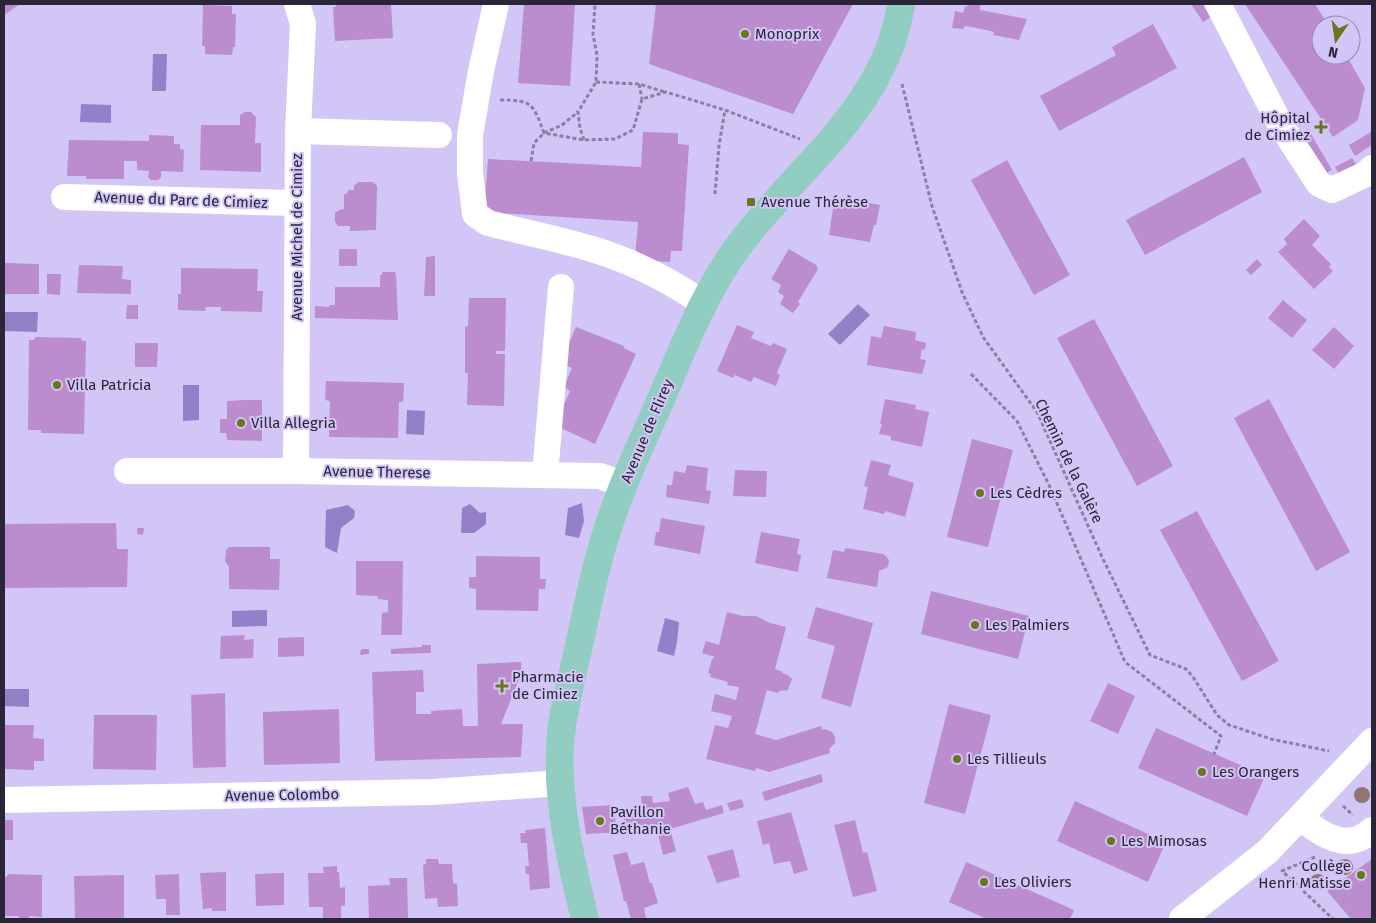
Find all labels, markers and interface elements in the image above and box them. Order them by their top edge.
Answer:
north arrow [1311,15,1361,65]
place label: Monoprix [755,25,820,43]
marker: Monoprix [739,28,751,40]
text: N [1327,43,1340,62]
place label: Hôpital de Cimiez [1245,109,1311,144]
marker: Hôpital de Cimiez [1314,120,1328,134]
street label: Avenue Michel de Cimiez [288,153,306,321]
street label: Avenue du Parc de Cimiez [94,188,268,212]
place label: Avenue Thérèse [761,193,868,211]
marker: Avenue Thérèse [745,196,757,208]
place label: Villa Patricia [67,376,151,394]
street label: Avenue de Flirey [617,376,677,486]
marker: Villa Patricia [51,379,63,391]
street label: Chemin de la Galère [1031,396,1107,526]
place label: Villa Allegria [251,414,336,432]
marker: Villa Allegria [235,417,247,429]
street label: Avenue Therese [323,462,431,482]
place label: Les Cèdres [990,484,1062,502]
marker: Les Cèdres [974,487,986,499]
place label: Les Palmiers [985,616,1069,634]
marker: Les Palmiers [969,619,981,631]
place label: Pharmacie de Cimiez [512,668,584,703]
marker: Pharmacie de Cimiez [496,680,508,692]
place label: Les Tillieuls [967,750,1047,768]
marker: Les Tillieuls [951,753,963,765]
place label: Les Orangers [1212,763,1299,781]
marker: Les Orangers [1196,766,1208,778]
street label: Avenue Colombo [225,785,339,805]
place label: Pavillon Béthanie [610,803,671,838]
marker: Pavillon Béthanie [594,815,606,827]
place label: Les Mimosas [1121,832,1207,850]
marker: Les Mimosas [1105,835,1117,847]
place label: Collège Henri Matisse [1258,857,1351,892]
marker: Collège Henri Matisse [1355,869,1367,881]
place label: Les Oliviers [994,873,1072,891]
marker: Les Oliviers [978,876,990,888]

